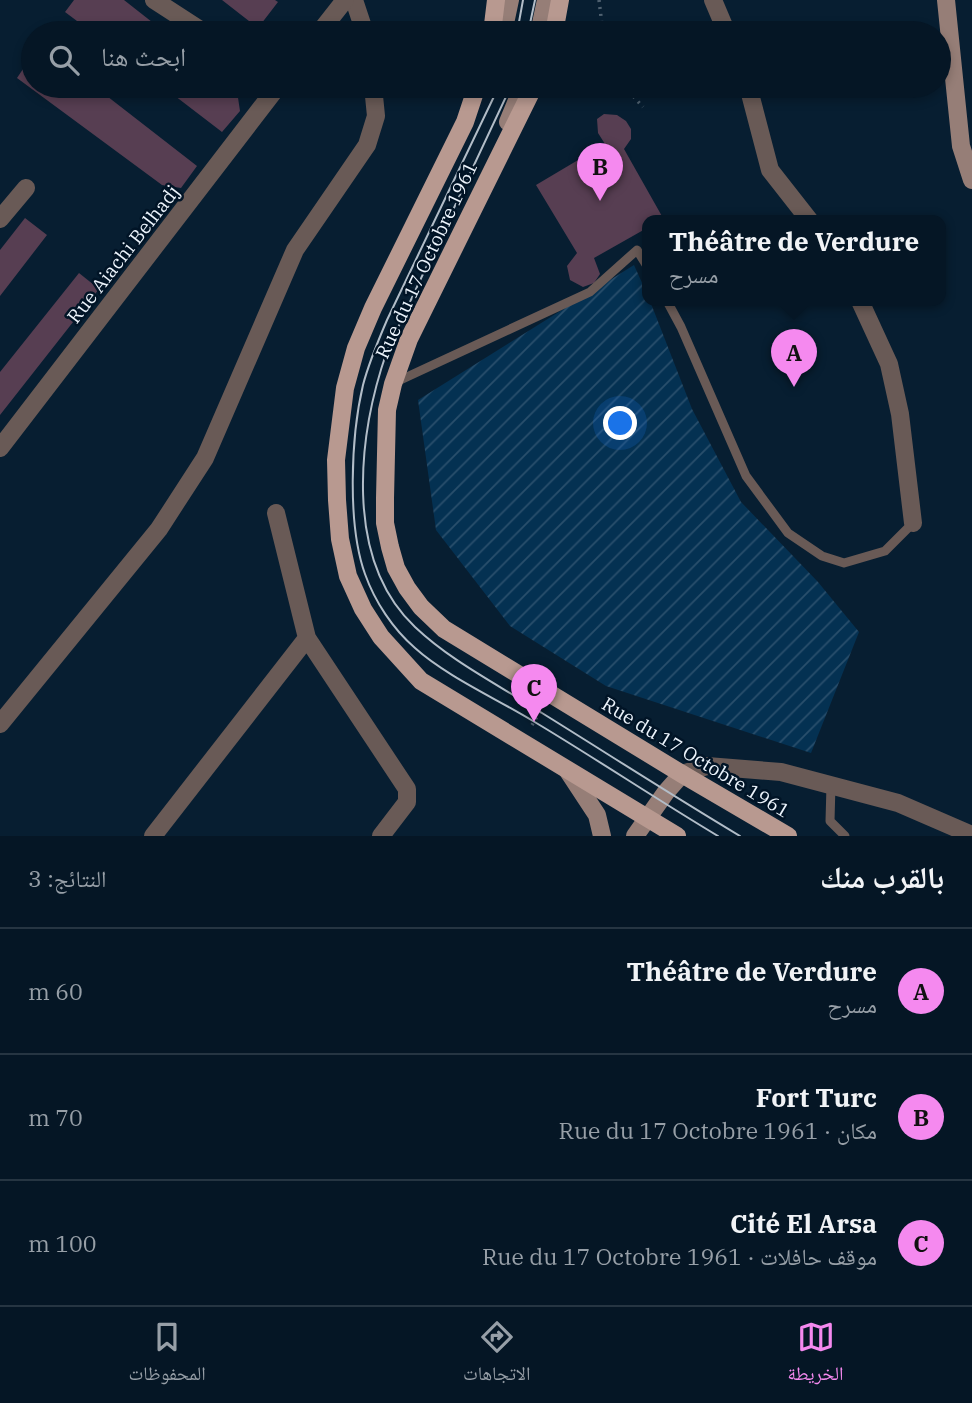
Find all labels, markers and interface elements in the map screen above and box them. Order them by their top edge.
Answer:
search box [21,21,951,98]
text: ابحث هنا [101,39,186,73]
icon: search [45,41,83,79]
pin: B [577,143,623,201]
street label: Rue du 17 Octobre 1961 [370,158,482,362]
street label: Rue Aiachi Belhadj [62,180,184,328]
popup [642,215,946,306]
text: Théâtre de Verdure [669,224,919,258]
text: مسرح [669,259,718,289]
pin: A [771,329,817,387]
your location [603,406,637,440]
pin: C [511,664,557,722]
street label: Rue du 17 Octobre 1961 [598,691,794,823]
text: بالقرب منك [820,857,944,896]
text: النتائج: 3 [28,863,107,893]
text: Théâtre de Verdure [627,954,877,988]
text: 60 m [28,976,83,1006]
text: A [913,976,929,1006]
text: مسرح [827,989,877,1019]
text: Fort Turc [756,1080,877,1114]
text: 70 m [28,1102,83,1132]
text: B [913,1102,929,1132]
text: مكان · Rue du 17 Octobre 1961 [559,1115,877,1145]
text: Cité El Arsa [730,1206,877,1240]
text: 100 m [28,1228,97,1258]
text: C [913,1228,929,1258]
text: موقف حافلات · Rue du 17 Octobre 1961 [482,1241,877,1271]
tab: المحفوظات [129,1318,206,1392]
tab: الاتجاهات [463,1318,530,1392]
tab: الخريطة [788,1318,843,1392]

